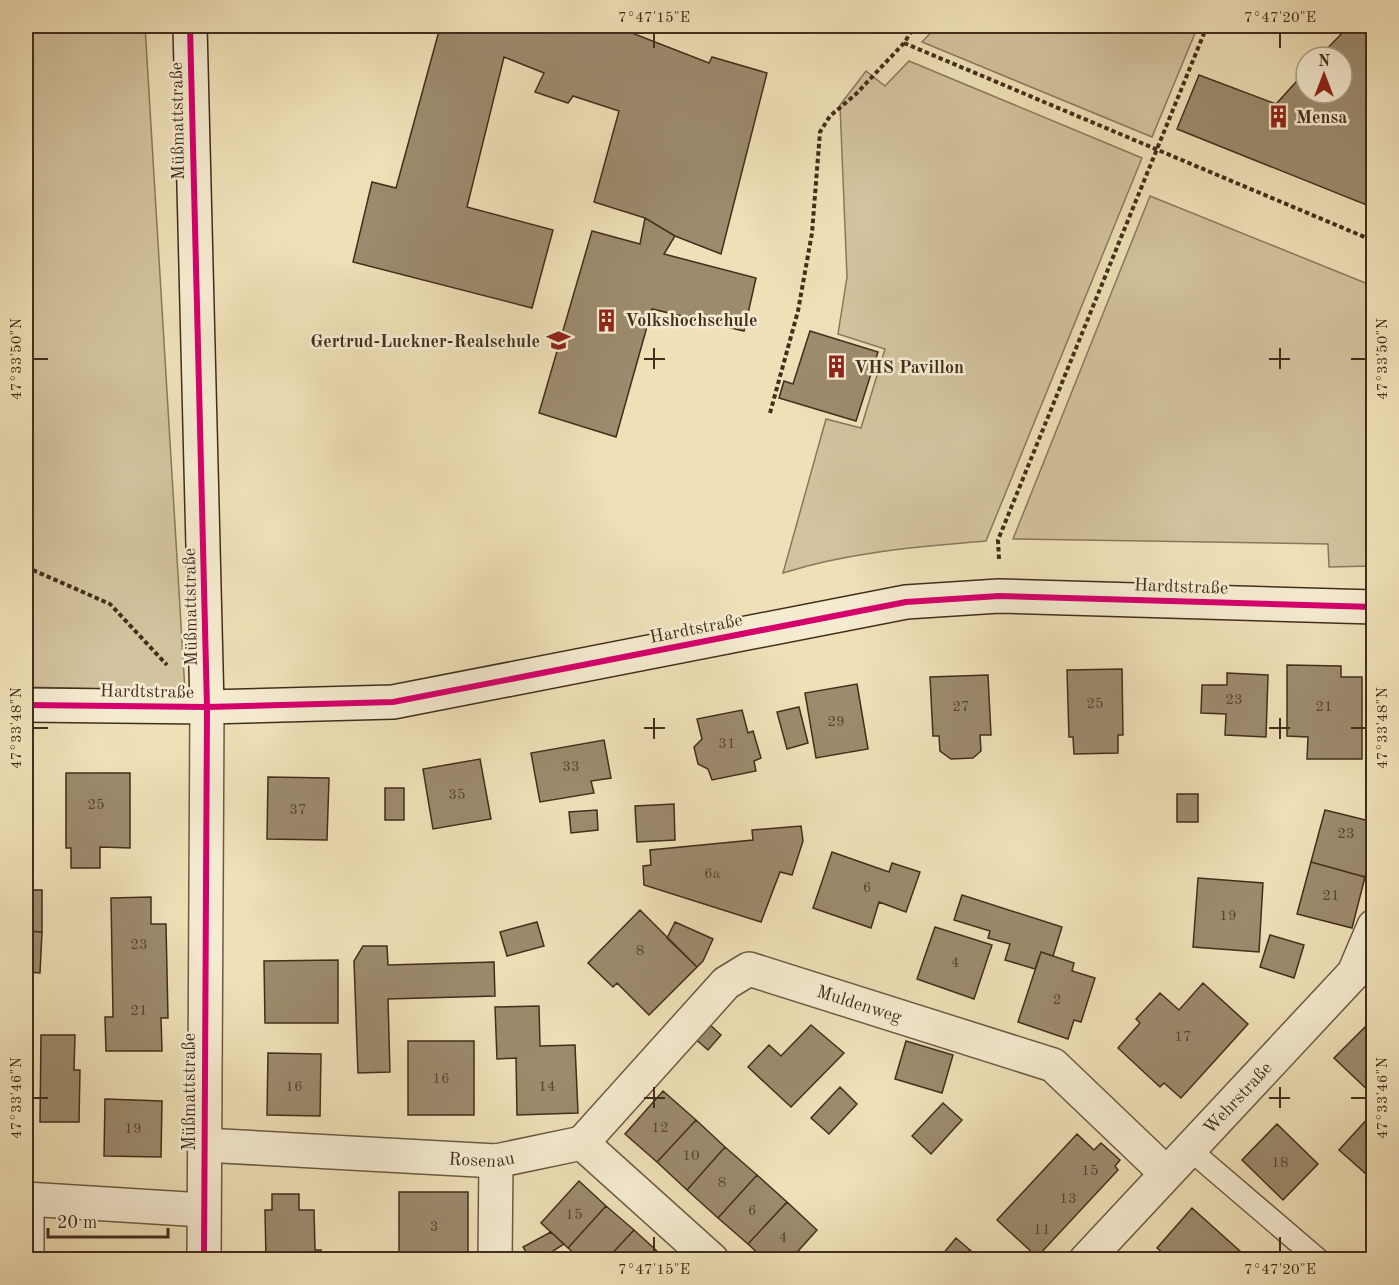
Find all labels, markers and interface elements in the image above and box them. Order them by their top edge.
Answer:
text: 7°47'15"E [618,11,690,26]
text: 7°47'20"E [1244,11,1316,26]
north arrow [1294,45,1354,105]
text: N [1318,54,1331,70]
street label: Müßmattstraße [168,62,188,180]
building icon: Mensa [1265,104,1291,130]
place label: Mensa [1296,109,1347,127]
building icon: Volkshochschule [594,307,620,333]
place label: Volkshochschule [625,312,757,330]
text: 47°33'50"N [10,318,25,400]
text: 47°33'50"N [1376,318,1391,400]
school or university icon: Gertrud-Luckner-Realschule [545,328,571,354]
place label: Gertrud-Luckner-Realschule [310,333,540,351]
building icon: VHS Pavillon [823,354,849,380]
place label: VHS Pavillon [854,359,964,377]
street label: Müßmattstraße [181,548,201,666]
street label: Hardtstraße [1134,576,1228,598]
street label: Hardtstraße [648,611,744,647]
street label: Hardtstraße [100,682,194,702]
text: 47°33'48"N [10,687,25,769]
text: 47°33'48"N [1376,687,1391,769]
house number: 23 [1225,693,1243,708]
house number: 25 [1086,697,1104,712]
house number: 27 [952,700,970,715]
house number: 21 [1315,700,1333,715]
house number: 29 [827,715,845,730]
house number: 31 [718,737,736,752]
house number: 33 [562,760,580,775]
house number: 35 [448,788,466,803]
house number: 25 [87,798,105,813]
house number: 37 [289,803,307,818]
house number: 23 [1337,827,1355,842]
house number: 6a [704,867,721,882]
house number: 6 [863,881,871,896]
house number: 21 [1322,889,1340,904]
house number: 19 [1219,909,1237,924]
house number: 23 [130,938,148,953]
house number: 8 [636,944,644,959]
house number: 4 [951,956,959,971]
street label: Muldenweg [814,983,904,1027]
house number: 2 [1053,993,1061,1008]
house number: 21 [130,1004,148,1019]
house number: 17 [1174,1030,1192,1045]
street label: Müßmattstraße [181,1033,199,1151]
text: 47°33'46"N [10,1057,25,1139]
text: 47°33'46"N [1376,1057,1391,1139]
street label: Wehrstraße [1201,1059,1276,1138]
house number: 16 [432,1072,450,1087]
house number: 16 [285,1080,303,1095]
house number: 14 [538,1080,556,1095]
house number: 12 [651,1121,669,1136]
house number: 19 [124,1122,142,1137]
street label: Rosenau [448,1149,517,1171]
house number: 10 [682,1149,700,1164]
house number: 18 [1271,1156,1289,1171]
house number: 15 [1081,1164,1099,1179]
house number: 8 [718,1176,726,1191]
house number: 13 [1059,1192,1077,1207]
scale bar [48,1201,168,1239]
house number: 6 [748,1204,756,1219]
house number: 15 [565,1208,583,1223]
text: 20 m [57,1214,97,1232]
house number: 3 [430,1220,438,1235]
house number: 11 [1033,1223,1051,1238]
house number: 4 [779,1231,787,1246]
text: 7°47'15"E [618,1263,690,1278]
text: 7°47'20"E [1244,1263,1316,1278]

